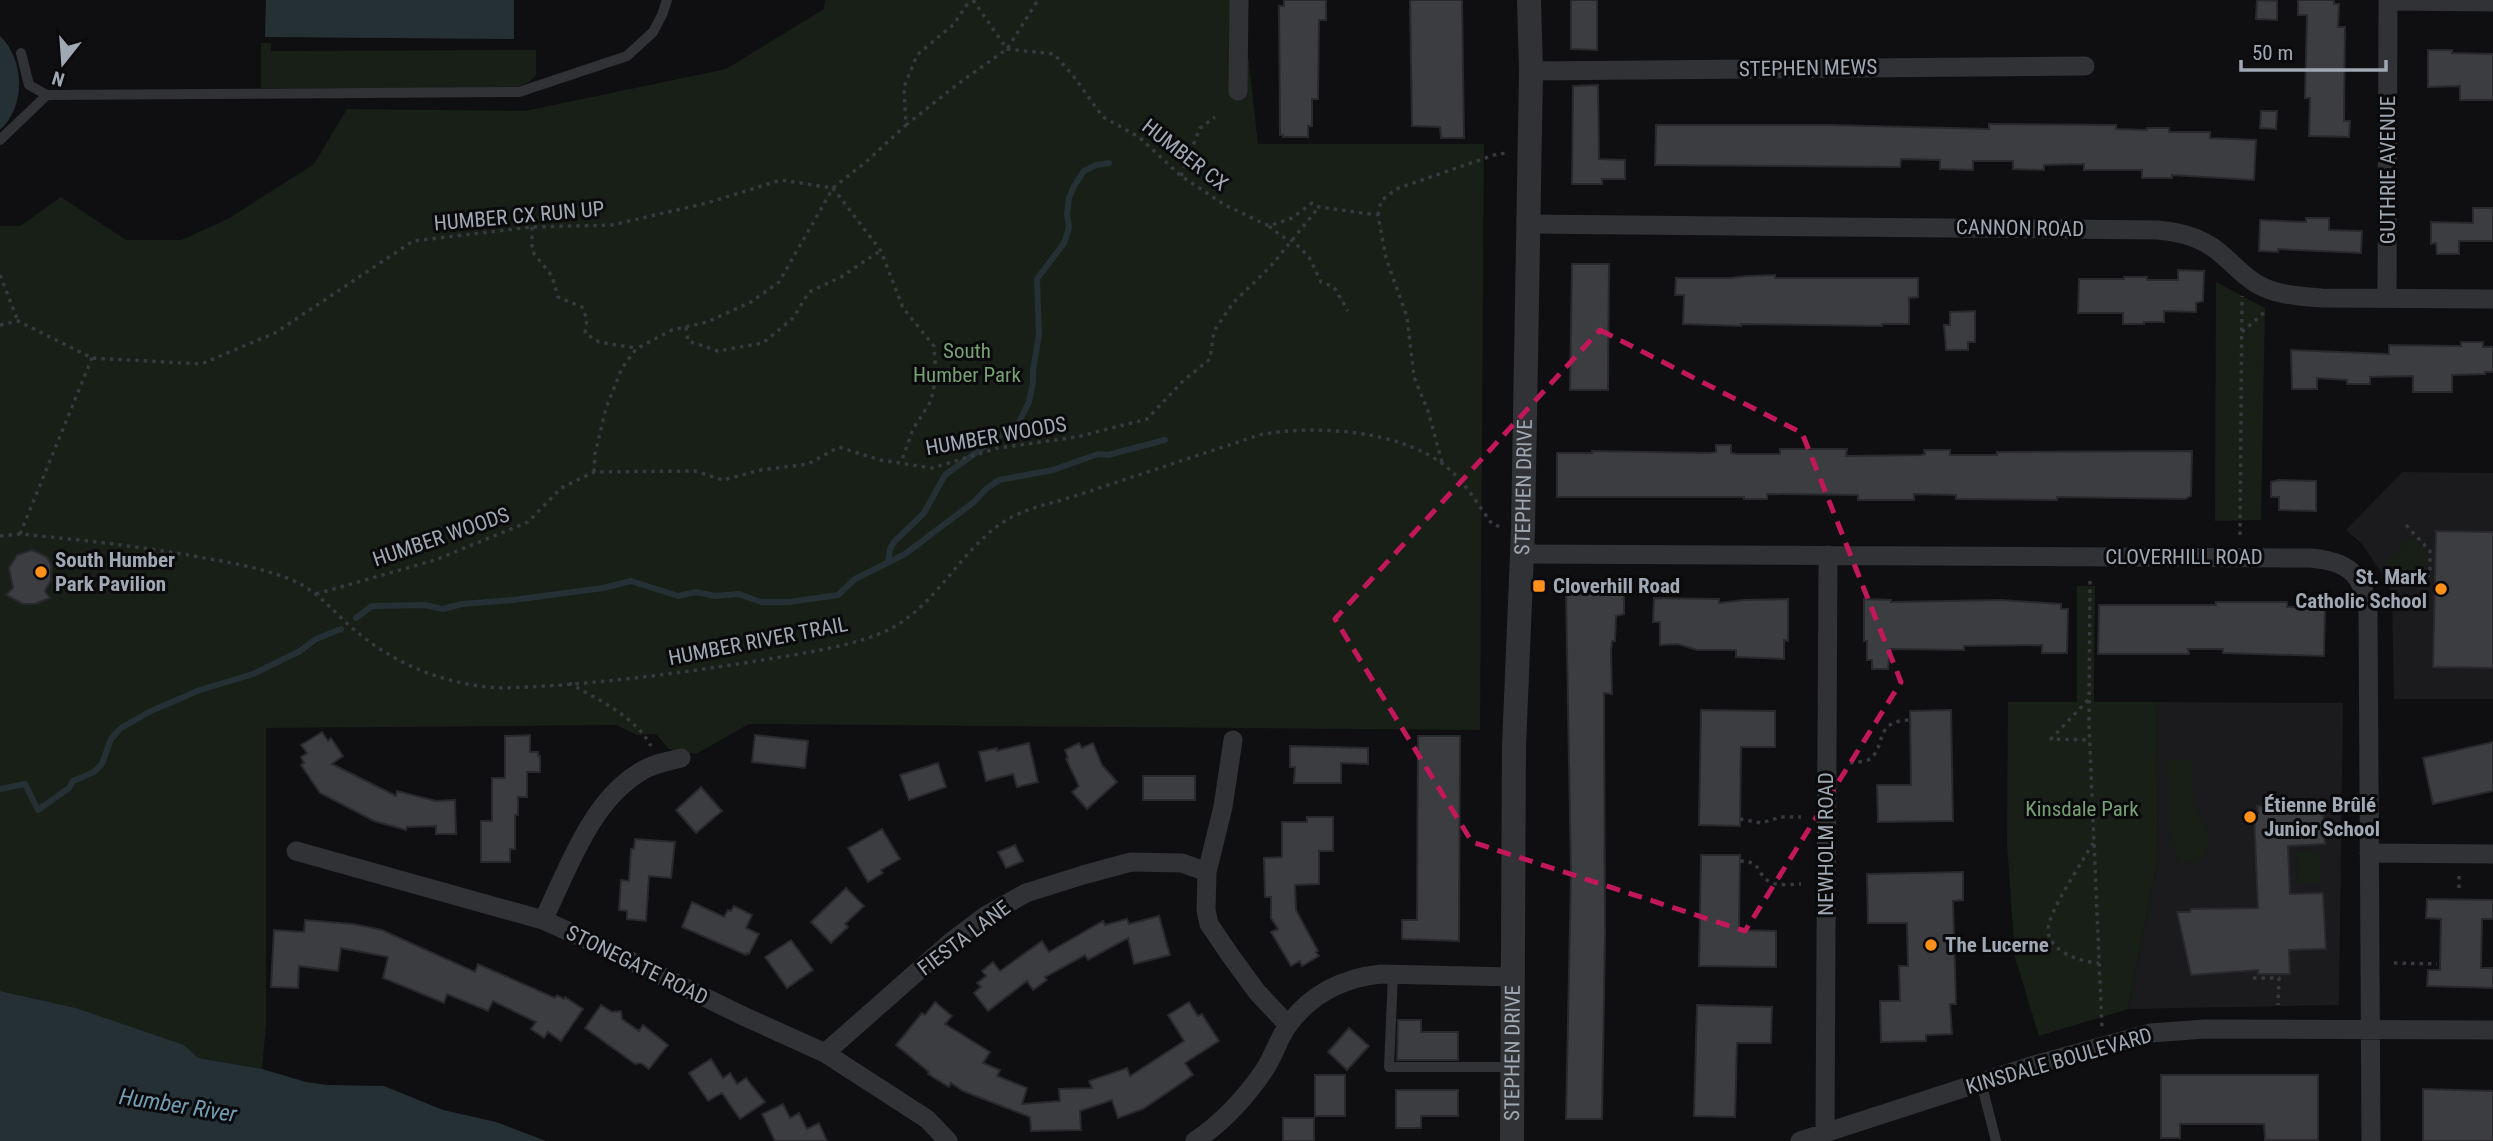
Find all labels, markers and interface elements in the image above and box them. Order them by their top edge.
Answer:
north arrow [28,28,98,98]
scale bar [2241,28,2386,72]
text: 50 m [2252,41,2293,65]
street label: STEPHEN MEWS [1739,55,1877,81]
text: N [49,66,67,91]
street label: GUTHRIE AVENUE [2376,96,2400,244]
street label: HUMBER CX [1137,114,1233,196]
street label: HUMBER CX RUN UP [433,197,605,235]
street label: CANNON ROAD [1956,215,2084,241]
park label: South Humber Park [913,339,1021,387]
street label: HUMBER WOODS [924,412,1068,460]
street label: STEPHEN DRIVE [1510,419,1537,556]
street label: HUMBER WOODS [370,502,512,572]
street label: CLOVERHILL ROAD [2105,545,2263,569]
place label: South Humber Park Pavilion [55,548,175,596]
marker: South Humber Park Pavilion [33,564,49,580]
place label: St. Mark Catholic School [2295,565,2428,613]
place label: Cloverhill Road [1553,574,1680,598]
marker: Cloverhill Road [1531,578,1547,594]
marker: St. Mark Catholic School [2433,581,2449,597]
street label: HUMBER RIVER TRAIL [666,612,850,670]
street label: NEWHOLM ROAD [1814,772,1838,916]
place label: Étienne Brûlé Junior School [2264,793,2380,841]
park label: Kinsdale Park [2025,797,2139,821]
marker: Étienne Brûlé Junior School [2242,809,2258,825]
street label: FIESTA LANE [913,895,1015,981]
street label: STONEGATE ROAD [562,920,712,1010]
place label: The Lucerne [1945,933,2049,957]
marker: The Lucerne [1923,937,1939,953]
street label: STEPHEN DRIVE [1500,985,1525,1121]
street label: KINSDALE BOULEVARD [1963,1023,2155,1099]
water label: Humber River [117,1083,240,1128]

